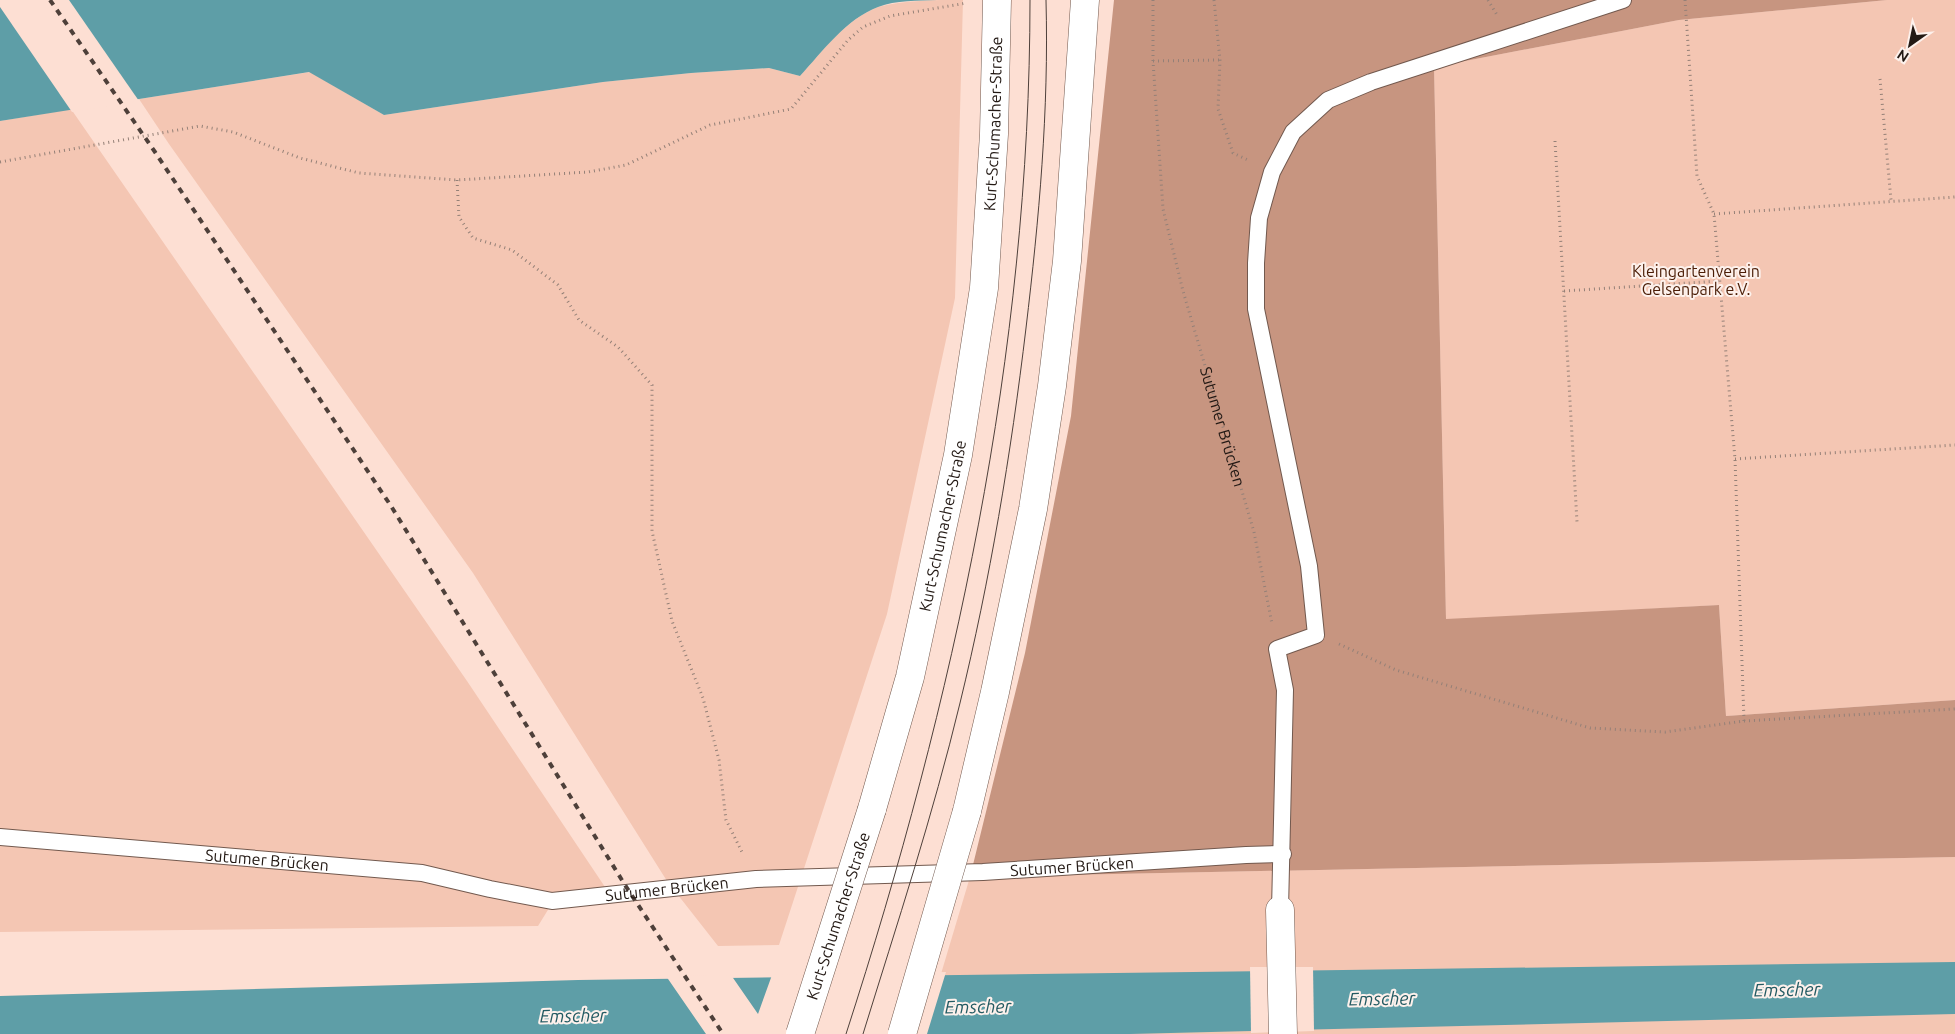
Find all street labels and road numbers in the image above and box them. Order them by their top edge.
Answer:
street label: Kurt-Schumacher-Straße [980,36,1005,212]
street label: Sutumer Brücken [1197,364,1249,489]
street label: Kurt-Schumacher-Straße [915,439,969,613]
street label: Kurt-Schumacher-Straße [803,830,873,1002]
street label: Sutumer Brücken [204,846,330,874]
street label: Sutumer Brücken [1010,853,1134,879]
street label: Sutumer Brücken [604,873,729,904]

